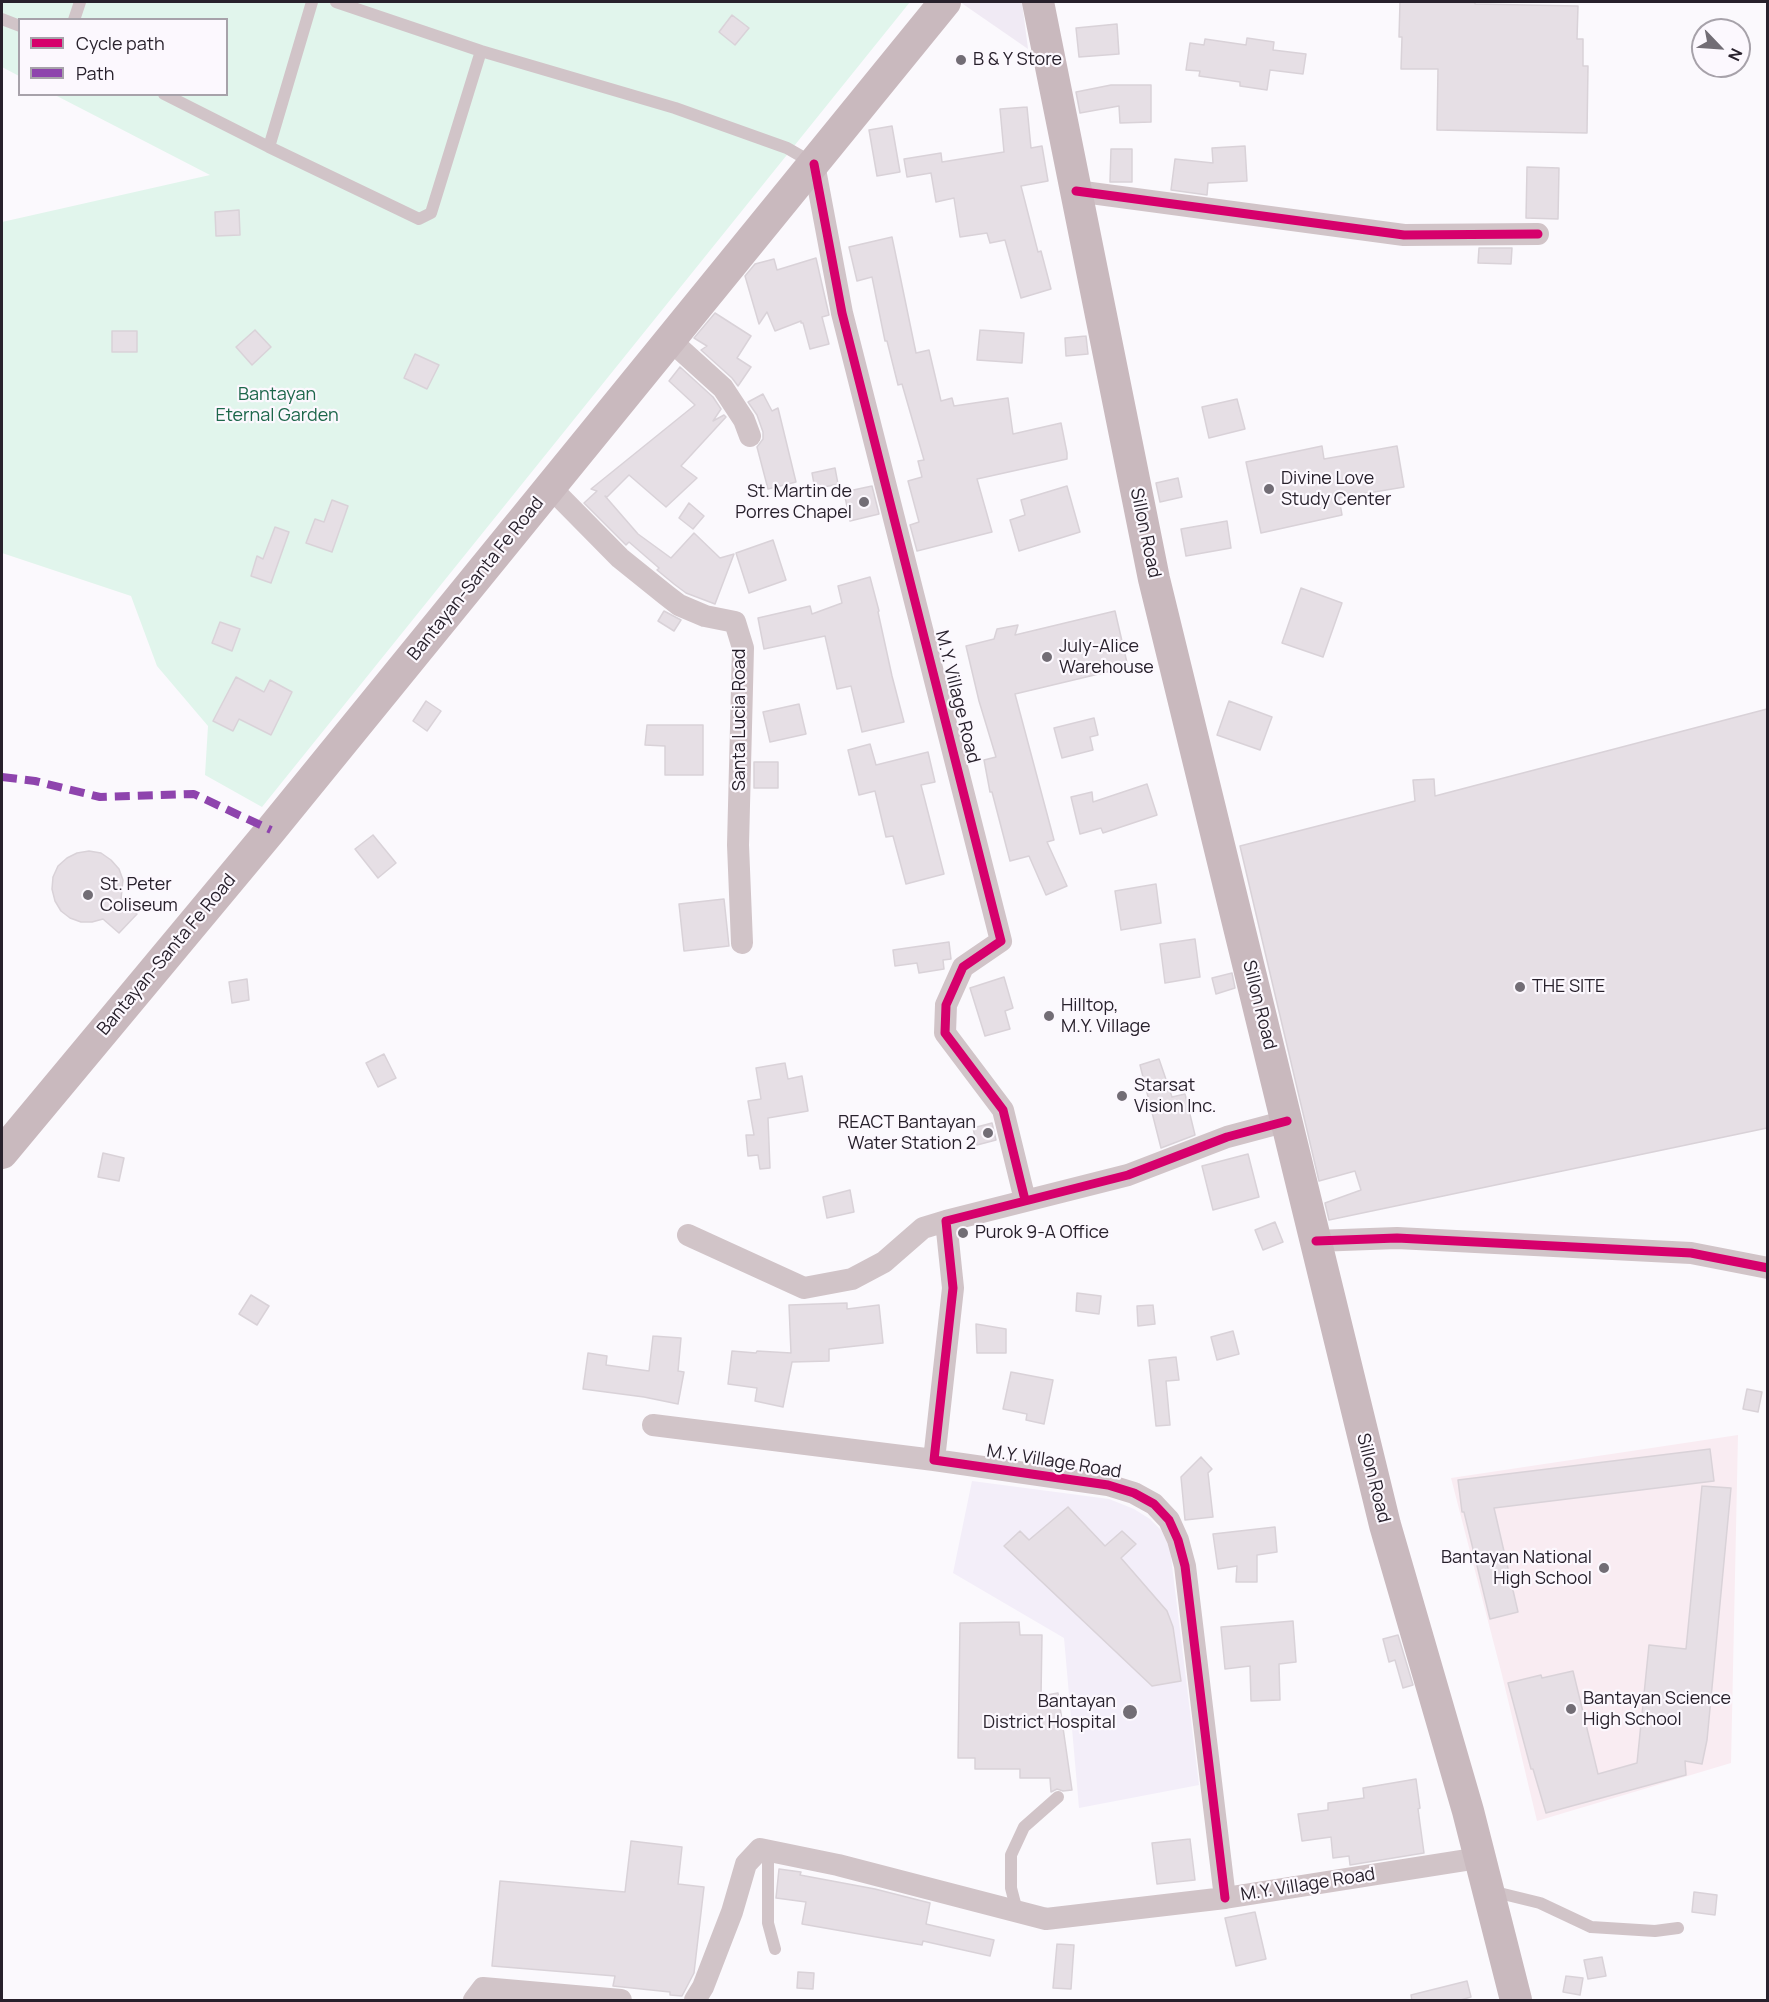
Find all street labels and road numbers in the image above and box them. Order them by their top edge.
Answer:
street label: Sillon Road [1125,486,1165,580]
street label: Bantayan-Santa Fe Road [403,493,549,665]
street label: M.Y. Village Road [930,628,984,766]
street label: Santa Lucia Road [729,649,751,791]
street label: Bantayan-Santa Fe Road [93,870,241,1040]
street label: Sillon Road [1237,958,1281,1052]
street label: Sillon Road [1351,1431,1395,1525]
street label: M.Y. Village Road [985,1441,1123,1483]
street label: M.Y. Village Road [1239,1864,1377,1906]

